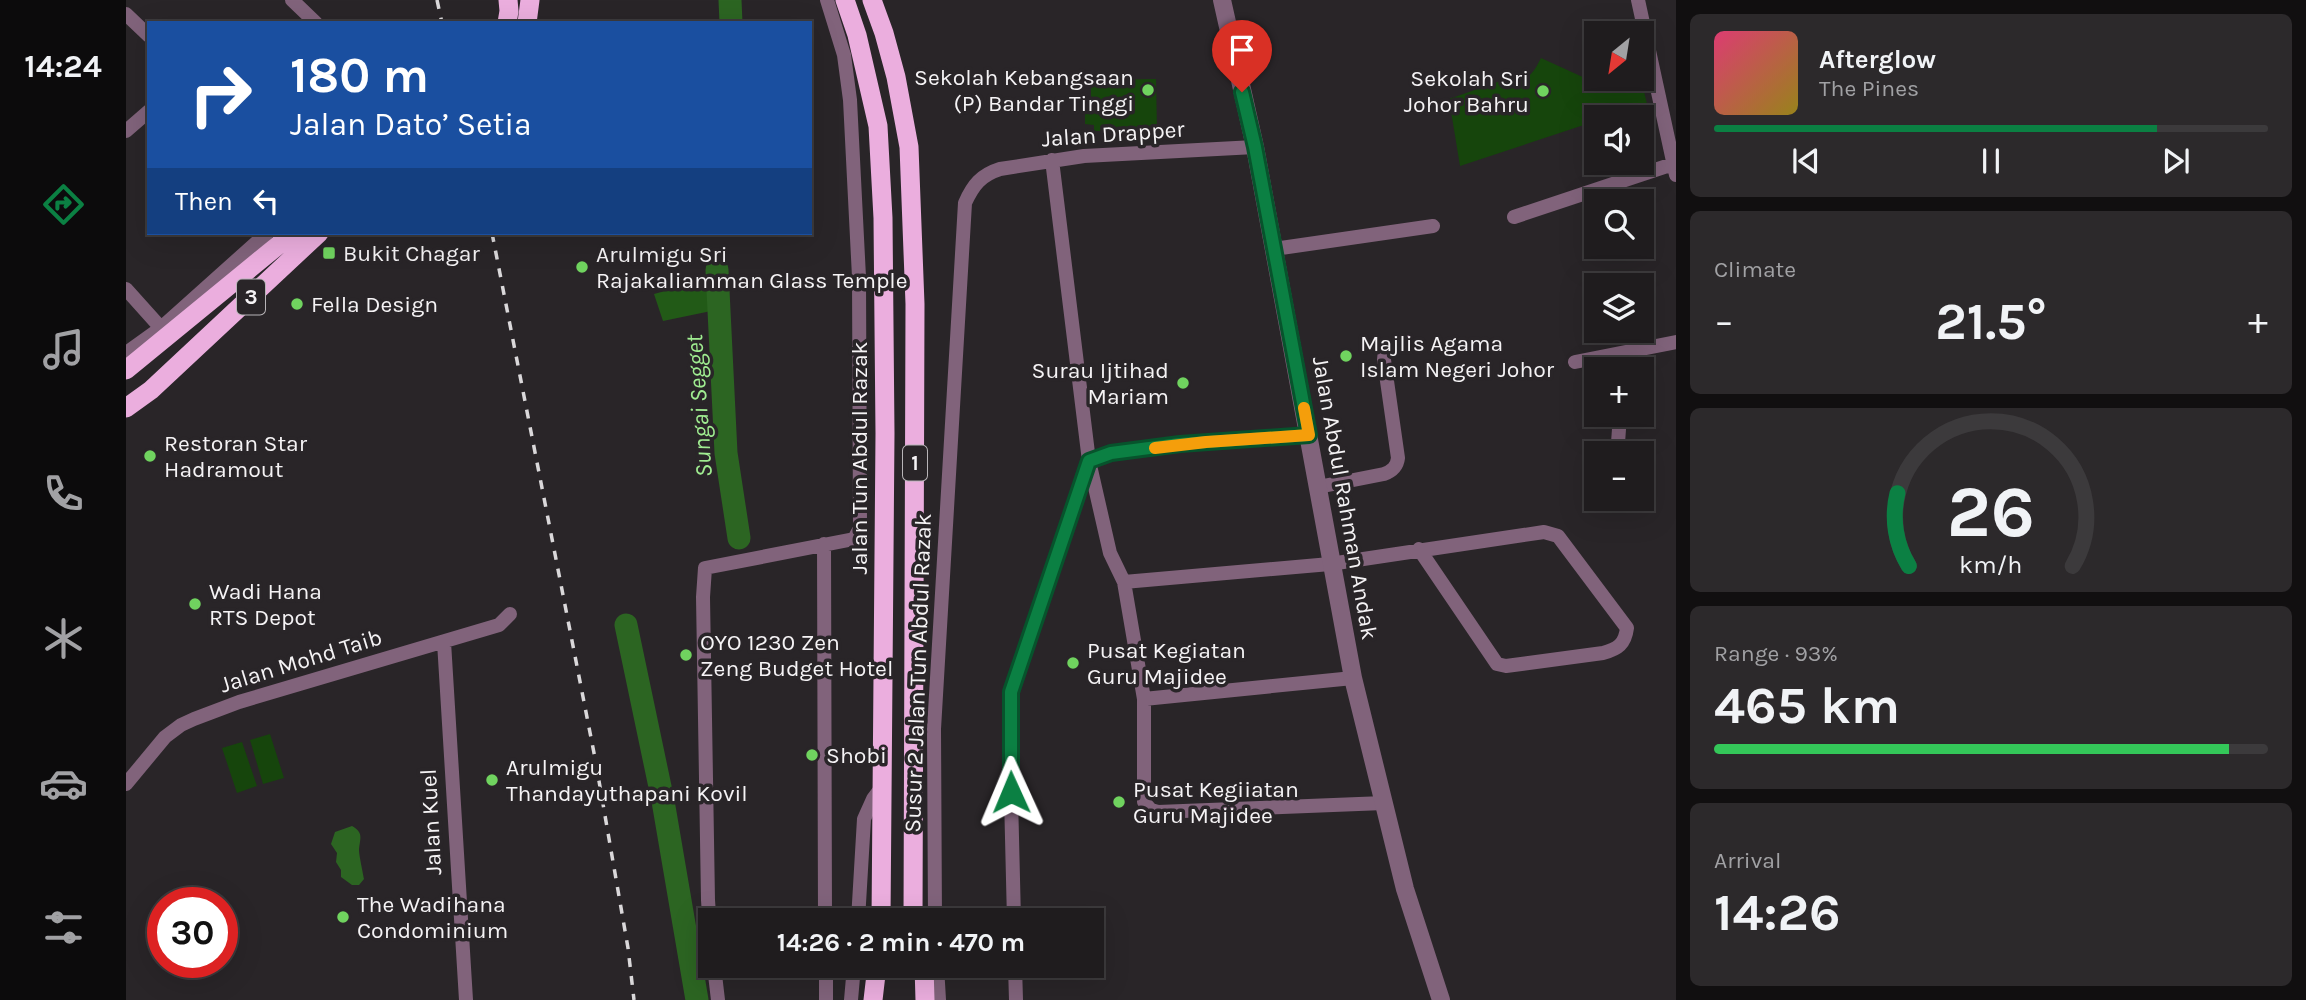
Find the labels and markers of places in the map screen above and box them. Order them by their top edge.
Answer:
pin [1212,20,1272,92]
place label: Sekolah Kebangsaan (P) Bandar Tinggi [914,64,1134,117]
place label: Sekolah Sri Johor Bahru [1404,65,1529,118]
marker: Sekolah Kebangsaan (P) Bandar Tinggi [1140,82,1156,98]
marker: Sekolah Sri Johor Bahru [1535,83,1551,99]
place label: Bukit Chagar [343,240,480,267]
place label: Arulmigu Sri Rajakaliamman Glass Temple [596,241,908,294]
marker: Bukit Chagar [321,245,337,261]
marker: Arulmigu Sri Rajakaliamman Glass Temple [574,259,590,275]
place label: Fella Design [311,291,438,318]
marker: Fella Design [289,296,305,312]
place label: Majlis Agama Islam Negeri Johor [1360,330,1555,383]
marker: Majlis Agama Islam Negeri Johor [1338,348,1354,364]
place label: Surau Ijtihad Mariam [1031,357,1169,410]
marker: Surau Ijtihad Mariam [1175,375,1191,391]
place label: Restoran Star Hadramout [164,430,308,483]
marker: Restoran Star Hadramout [142,448,158,464]
place label: Wadi Hana RTS Depot [209,578,322,631]
marker: Wadi Hana RTS Depot [187,596,203,612]
place label: OYO 1230 Zen Zeng Budget Hotel [700,629,893,682]
place label: Pusat Kegiatan Guru Majidee [1087,637,1246,690]
marker: OYO 1230 Zen Zeng Budget Hotel [678,647,694,663]
marker: Pusat Kegiatan Guru Majidee [1065,655,1081,671]
place label: Shobi [826,742,887,769]
marker: Shobi [804,747,820,763]
place label: Arulmigu Thandayuthapani Kovil [506,754,748,807]
marker: Arulmigu Thandayuthapani Kovil [484,772,500,788]
place label: Pusat Kegiiatan Guru Majidee [1133,776,1299,829]
marker: Pusat Kegiiatan Guru Majidee [1111,794,1127,810]
place label: The Wadihana Condominium [357,891,508,944]
marker: The Wadihana Condominium [335,909,351,925]

